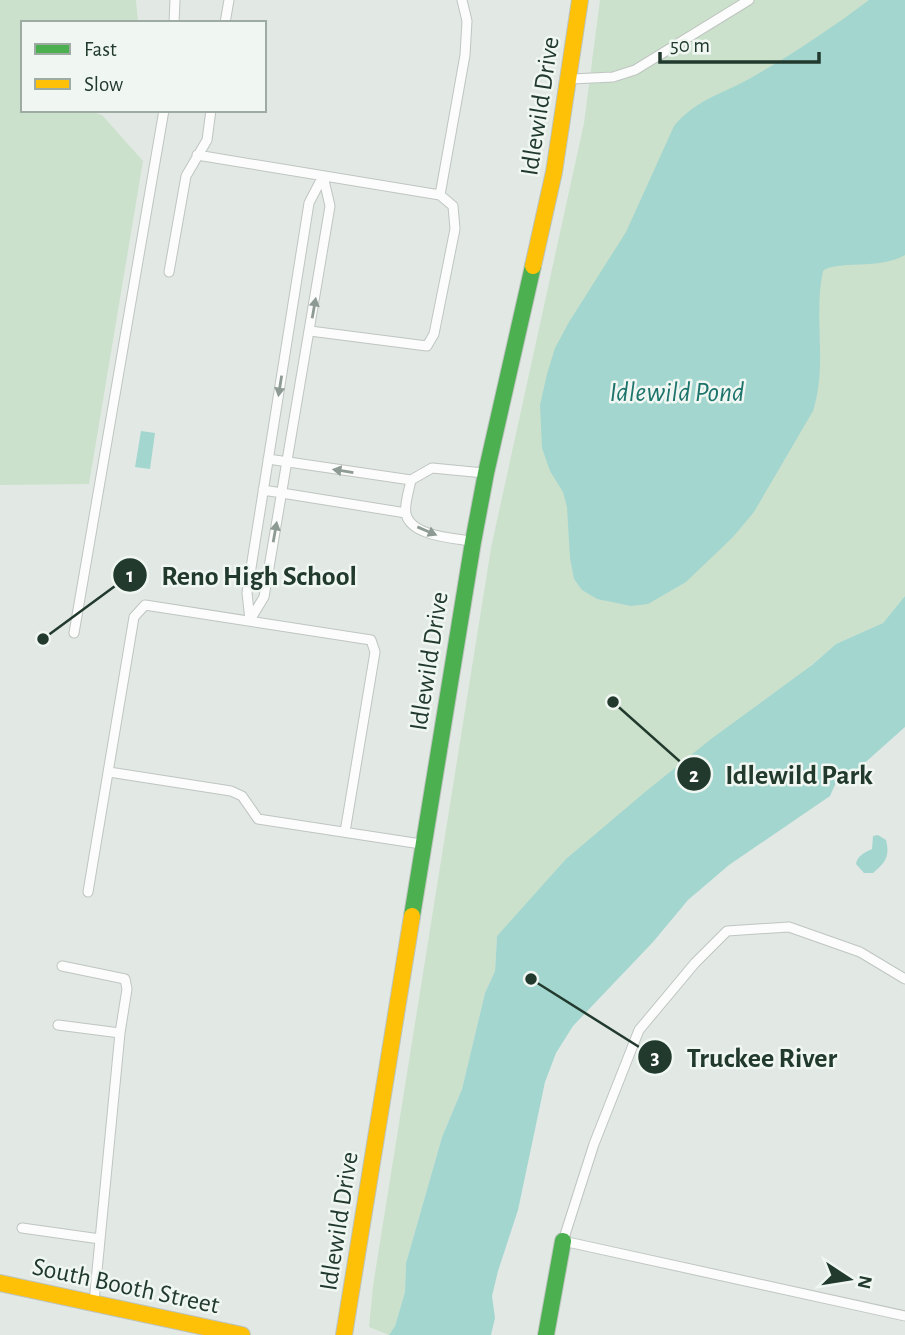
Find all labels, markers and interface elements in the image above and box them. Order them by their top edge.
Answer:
legend [21,21,266,112]
scale bar [660,21,819,65]
street label: Idlewild Drive [516,35,564,178]
text: 50 m [670,35,710,56]
text: Fast [84,39,117,60]
text: Slow [84,74,123,95]
one-way arrow [308,297,319,319]
one-way arrow [274,375,285,397]
water label: Idlewild Pond [610,379,744,407]
one-way arrow [332,465,354,476]
one-way arrow [270,521,281,543]
one-way arrow [417,526,438,537]
callout: Reno High School [112,551,371,600]
text: Reno High School [161,563,357,591]
text: 1 [126,565,134,586]
street label: Idlewild Drive [405,590,453,733]
callout: Idlewild Park [676,750,887,799]
text: Idlewild Park [725,762,873,790]
text: 2 [689,765,699,786]
callout: Truckee River [637,1032,851,1081]
text: Truckee River [687,1045,838,1073]
text: 3 [650,1047,660,1068]
street label: Idlewild Drive [315,1150,363,1293]
north arrow [814,1244,884,1314]
street label: South Booth Street [30,1253,222,1318]
text: N [853,1274,875,1291]

